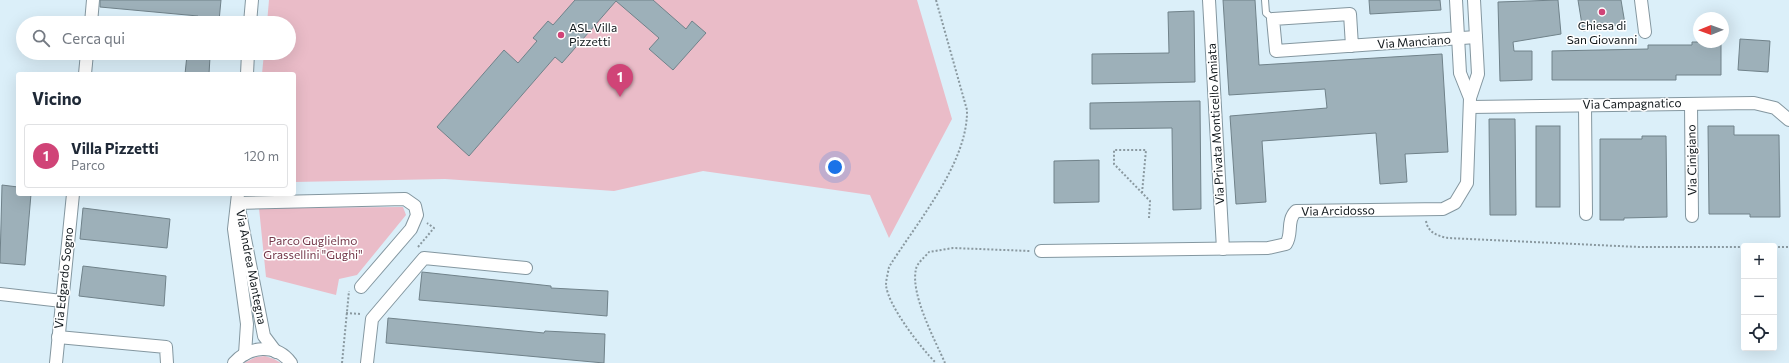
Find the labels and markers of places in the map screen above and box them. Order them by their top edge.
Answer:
marker: Chiesa di San Giovanni [1597,7,1607,17]
place label: Chiesa di San Giovanni [1567,18,1637,46]
place label: ASL Villa Pizzetti [569,20,617,48]
marker: ASL Villa Pizzetti [556,30,566,40]
pin: 1 [607,64,633,97]

